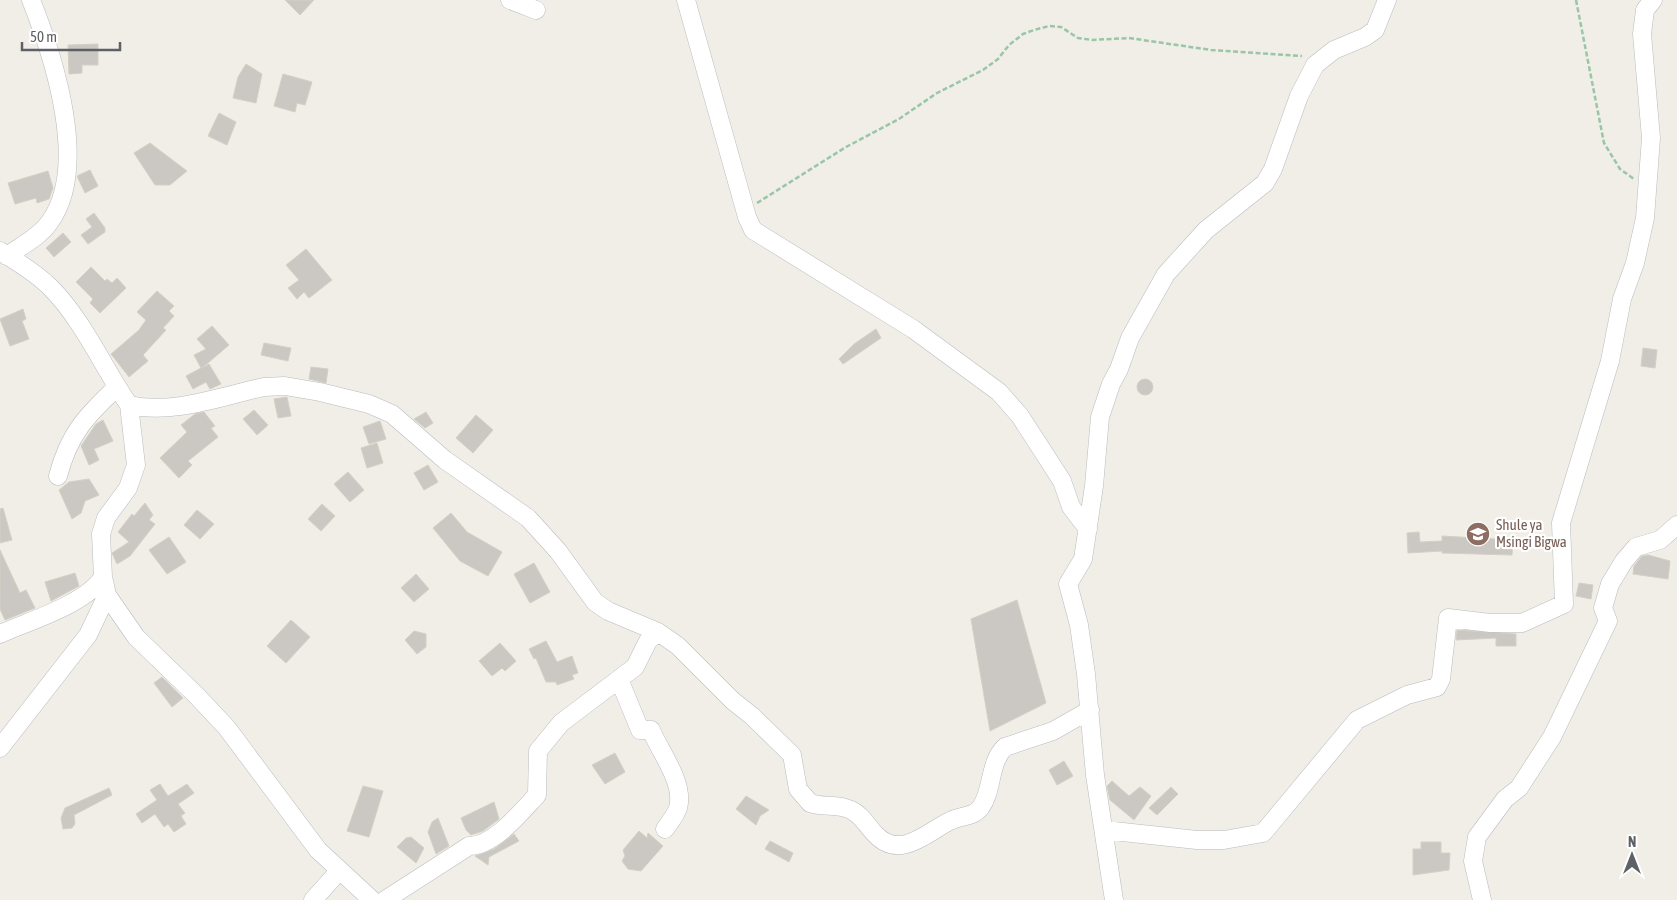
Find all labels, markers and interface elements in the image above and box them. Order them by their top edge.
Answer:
scale bar [22,20,120,52]
text: 50 m [30,28,57,45]
place label: Shule ya Msingi Bigwa [1496,516,1567,550]
school or university icon: Shule ya Msingi Bigwa [1465,521,1491,547]
north arrow [1607,830,1657,880]
text: N [1628,834,1636,850]

